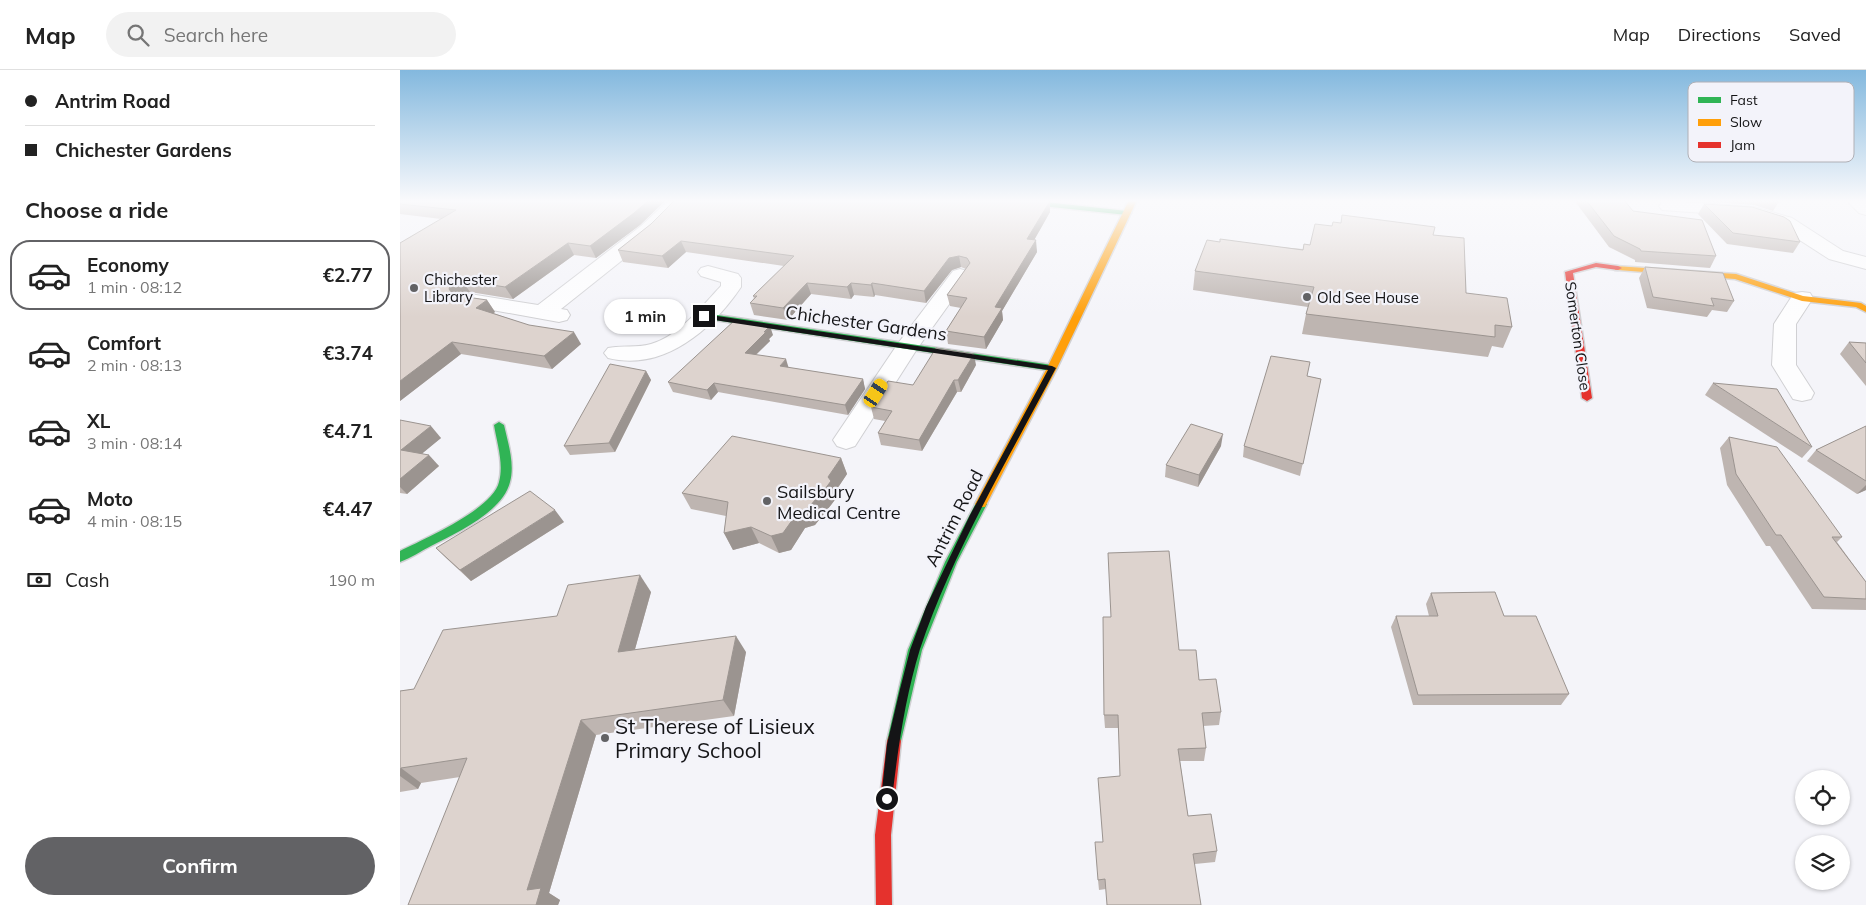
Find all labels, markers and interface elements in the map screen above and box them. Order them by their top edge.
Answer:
search box [106,12,456,57]
text: Map [25,20,76,50]
icon: search [124,21,152,49]
text: Search here [164,23,268,47]
text: Map [1613,23,1650,46]
text: Directions [1678,23,1761,46]
text: Saved [1789,23,1841,46]
legend [1688,82,1854,162]
text: Antrim Road [55,89,171,113]
text: Fast [1730,91,1758,109]
text: Slow [1730,113,1762,131]
text: Jam [1730,136,1755,154]
text: Chichester Gardens [55,138,232,162]
text: Choose a ride [25,196,168,224]
icon: car [27,253,72,298]
text: Economy [87,253,169,277]
text: €2.77 [323,263,373,287]
place label: Chichester Library [424,270,498,306]
text: 1 min · 08:12 [87,277,182,297]
street label: Somerton Close [1561,280,1595,392]
marker: Chichester Library [408,282,420,294]
place label: Old See House [1317,288,1419,307]
marker: Old See House [1301,291,1313,303]
callout: 1 min [604,298,686,334]
street label: Chichester Gardens [784,300,948,346]
route end [693,305,715,327]
text: 1 min [624,306,666,326]
icon: car [27,331,72,376]
text: Comfort [87,331,161,355]
text: €3.74 [323,341,373,365]
text: 2 min · 08:13 [87,355,182,375]
car [861,376,890,410]
icon: car [27,409,72,454]
text: XL [87,409,110,433]
text: €4.71 [323,419,373,443]
text: 3 min · 08:14 [87,433,182,453]
street label: Antrim Road [920,466,988,570]
place label: Sailsbury Medical Centre [777,480,900,524]
icon: car [27,487,72,532]
text: Moto [87,487,133,511]
marker: Sailsbury Medical Centre [761,495,773,507]
text: €4.47 [323,497,373,521]
text: 4 min · 08:15 [87,511,182,531]
icon: cash [25,566,53,594]
text: Cash [65,568,110,592]
text: 190 m [328,570,375,590]
place label: St Therese of Lisieux Primary School [615,713,815,763]
marker: St Therese of Lisieux Primary School [599,732,611,744]
map controls [1795,770,1850,890]
button: locate [1795,770,1850,825]
route start [876,788,898,810]
button: layers [1795,835,1850,890]
button: Confirm [25,837,375,895]

